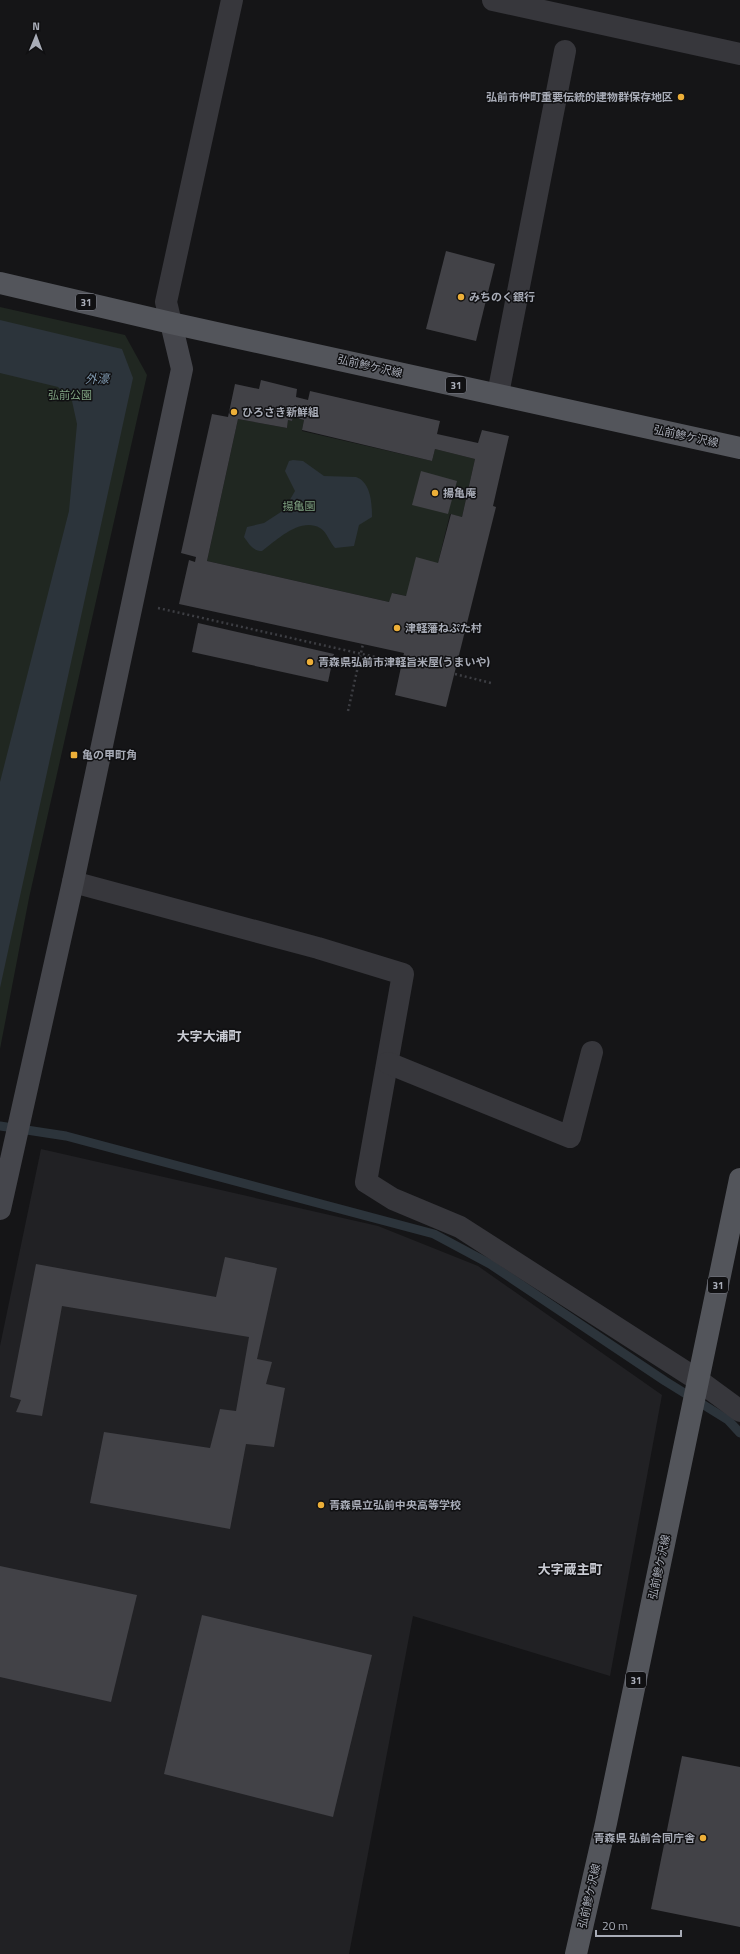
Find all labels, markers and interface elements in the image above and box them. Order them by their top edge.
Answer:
north arrow [16,16,56,56]
text: N [32,18,40,34]
place label: 弘前市仲町重要伝統的建物群保存地区 [486,89,673,105]
marker: 弘前市仲町重要伝統的建物群保存地区 [676,92,686,102]
place label: みちのく銀行 [469,289,535,305]
marker: みちのく銀行 [456,292,466,302]
road number: 31 [76,294,96,310]
street label: 弘前鰺ケ沢線 [336,351,404,381]
water label: 外濠 [85,369,111,388]
road number: 31 [446,377,466,393]
park label: 弘前公園 [48,387,92,403]
place label: ひろさき新鮮組 [242,404,319,420]
marker: ひろさき新鮮組 [229,407,239,417]
street label: 弘前鰺ケ沢線 [652,421,720,451]
place label: 揚亀庵 [443,485,477,501]
marker: 揚亀庵 [430,488,440,498]
park label: 揚亀園 [283,498,316,514]
place label: 津軽藩ねぷた村 [405,620,482,636]
marker: 津軽藩ねぷた村 [392,623,402,633]
place label: 青森県弘前市津軽旨米屋(うまいや) [318,654,490,670]
marker: 青森県弘前市津軽旨米屋(うまいや) [305,657,315,667]
place label: 亀の甲町角 [82,747,137,763]
marker: 亀の甲町角 [69,750,79,760]
district label: 大字大浦町 [176,1026,242,1046]
road number: 31 [708,1277,728,1293]
place label: 青森県立弘前中央高等学校 [329,1497,461,1513]
marker: 青森県立弘前中央高等学校 [316,1500,326,1510]
street label: 弘前鰺ケ沢線 [644,1533,674,1601]
district label: 大字蔵主町 [537,1559,603,1579]
road number: 31 [626,1672,646,1688]
place label: 青森県 弘前合同庁舎 [594,1830,696,1846]
marker: 青森県 弘前合同庁舎 [698,1833,708,1843]
street label: 弘前鰺ケ沢線 [574,1862,604,1930]
scale bar [596,1912,681,1938]
text: 20 m [602,1916,628,1935]

